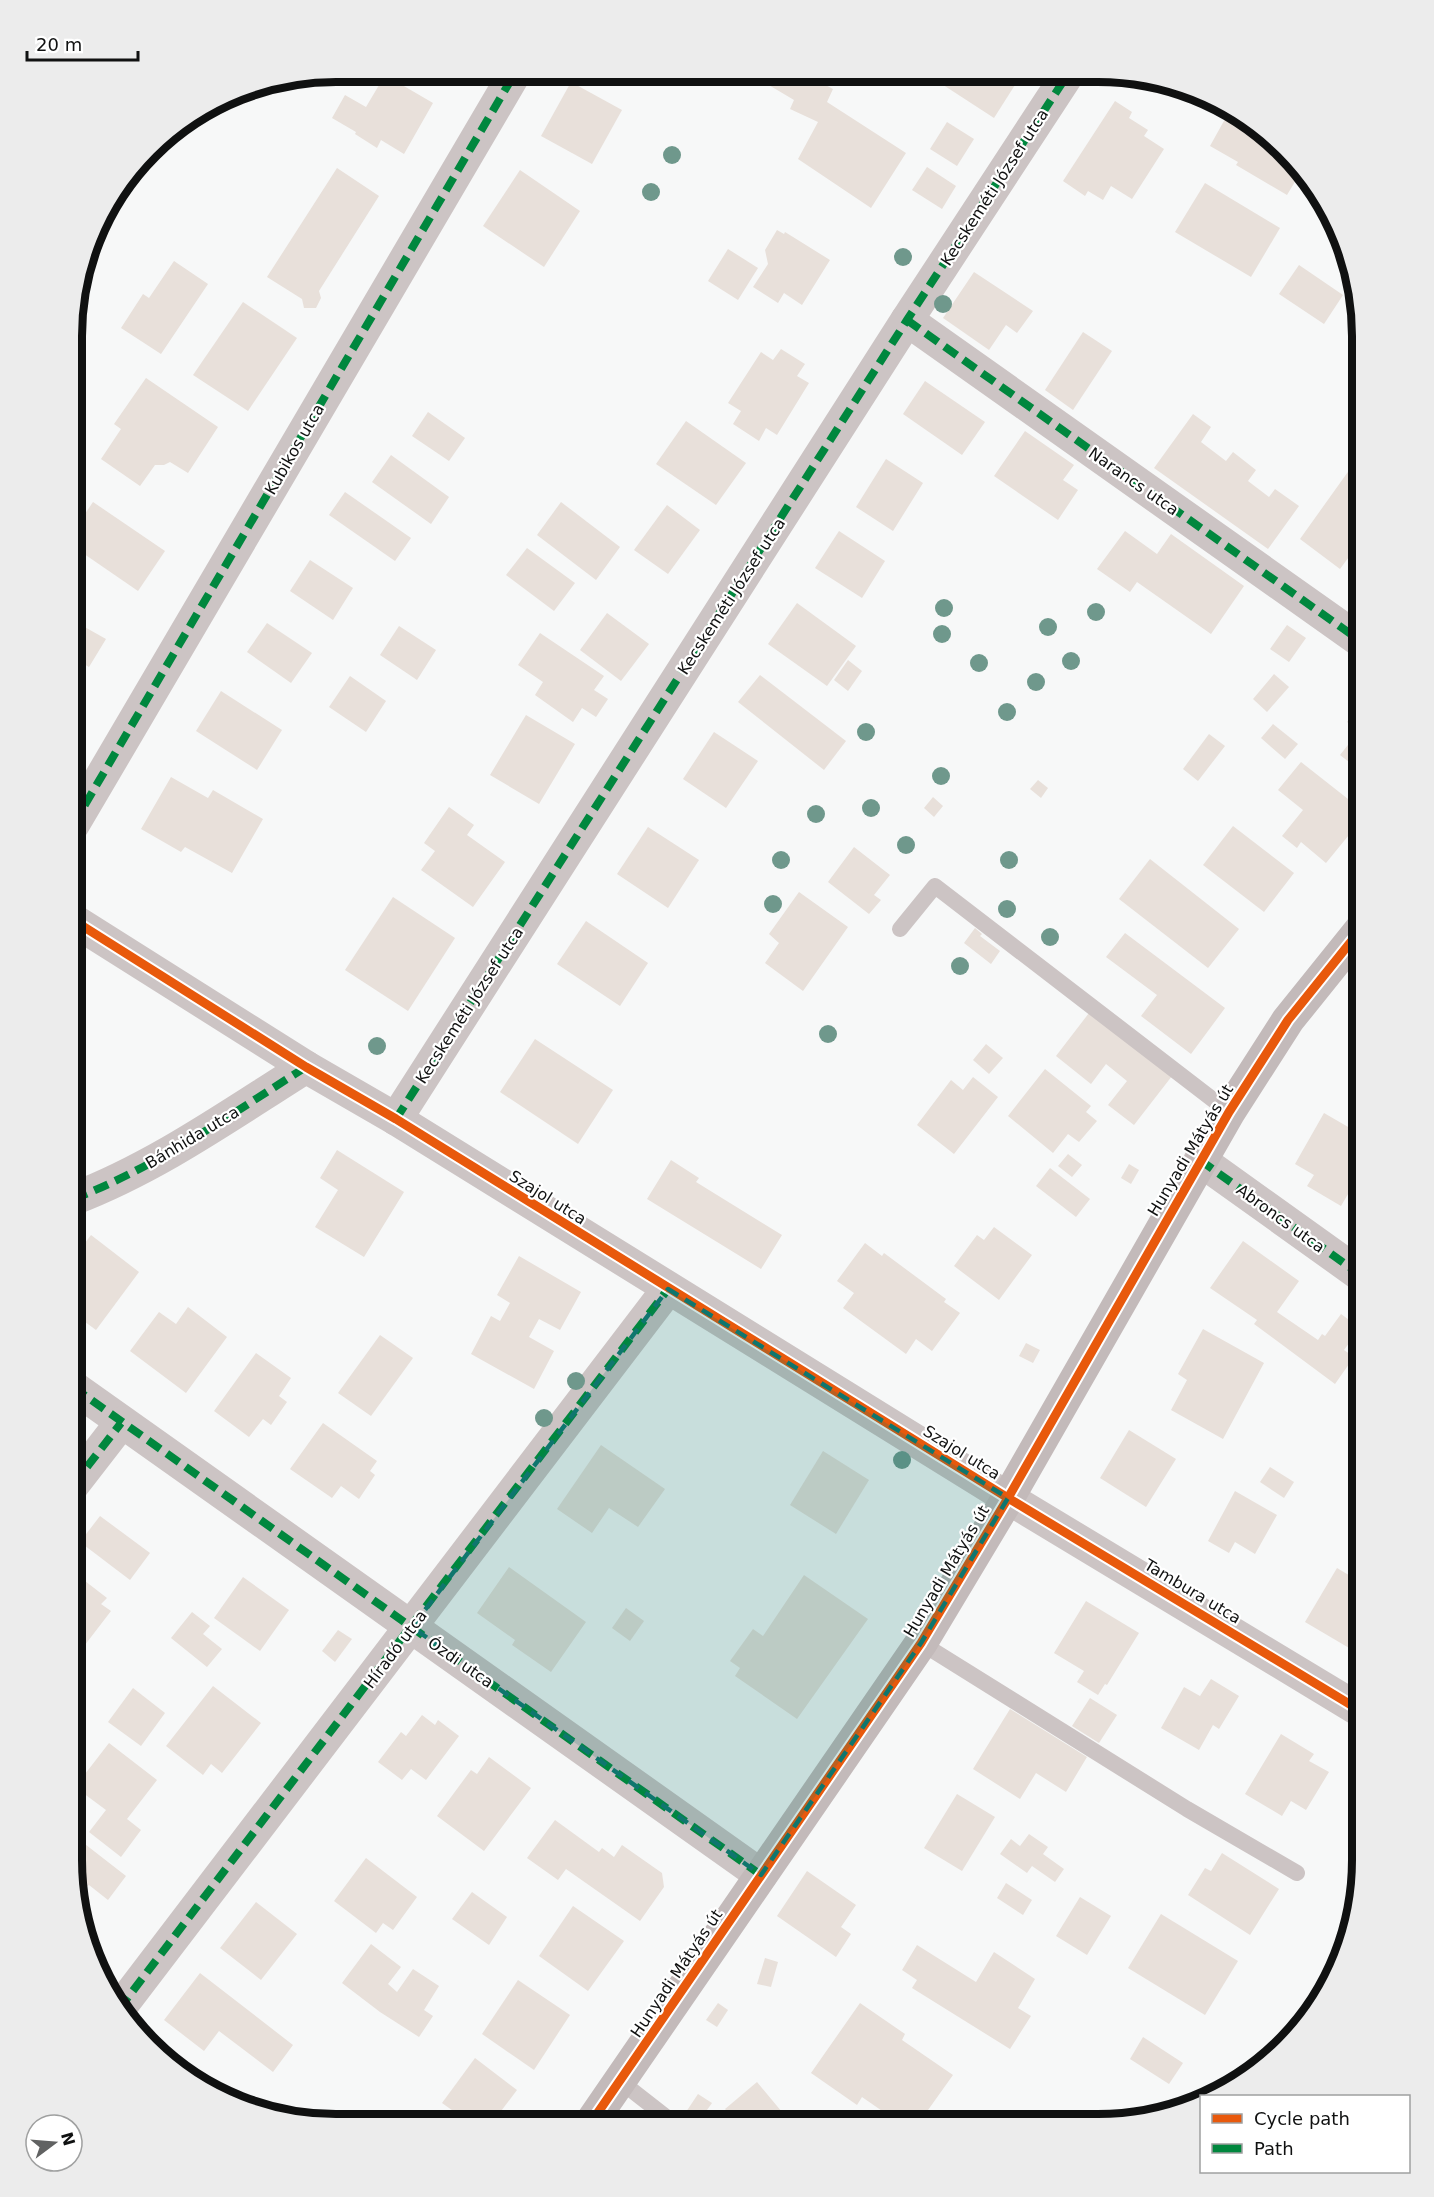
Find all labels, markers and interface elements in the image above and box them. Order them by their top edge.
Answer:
scale bar [27,24,138,62]
text: 20 m [36,34,82,55]
street label: Kecskeméti József utca [937,105,1052,269]
street label: Kubikos utca [261,401,328,498]
street label: Narancs utca [1085,443,1182,519]
street label: Kecskeméti József utca [674,514,789,678]
street label: Kecskeméti József utca [412,923,527,1087]
street label: Hunyadi Mátyás út [1144,1081,1237,1220]
street label: Bánhida utca [142,1102,242,1173]
street label: Szajol utca [506,1166,590,1229]
street label: Abroncs utca [1233,1180,1329,1257]
street label: Szajol utca [920,1421,1004,1484]
street label: Hunyadi Mátyás út [900,1502,993,1641]
street label: Tambura utca [1140,1555,1244,1628]
street label: Híradó utca [360,1606,431,1692]
street label: Ózdi utca [424,1633,497,1692]
street label: Hunyadi Mátyás út [627,1906,726,2041]
legend [1200,2095,1410,2173]
text: Cycle path [1254,2108,1350,2129]
north arrow [24,2113,84,2173]
text: N [57,2130,79,2148]
text: Path [1254,2138,1294,2159]

